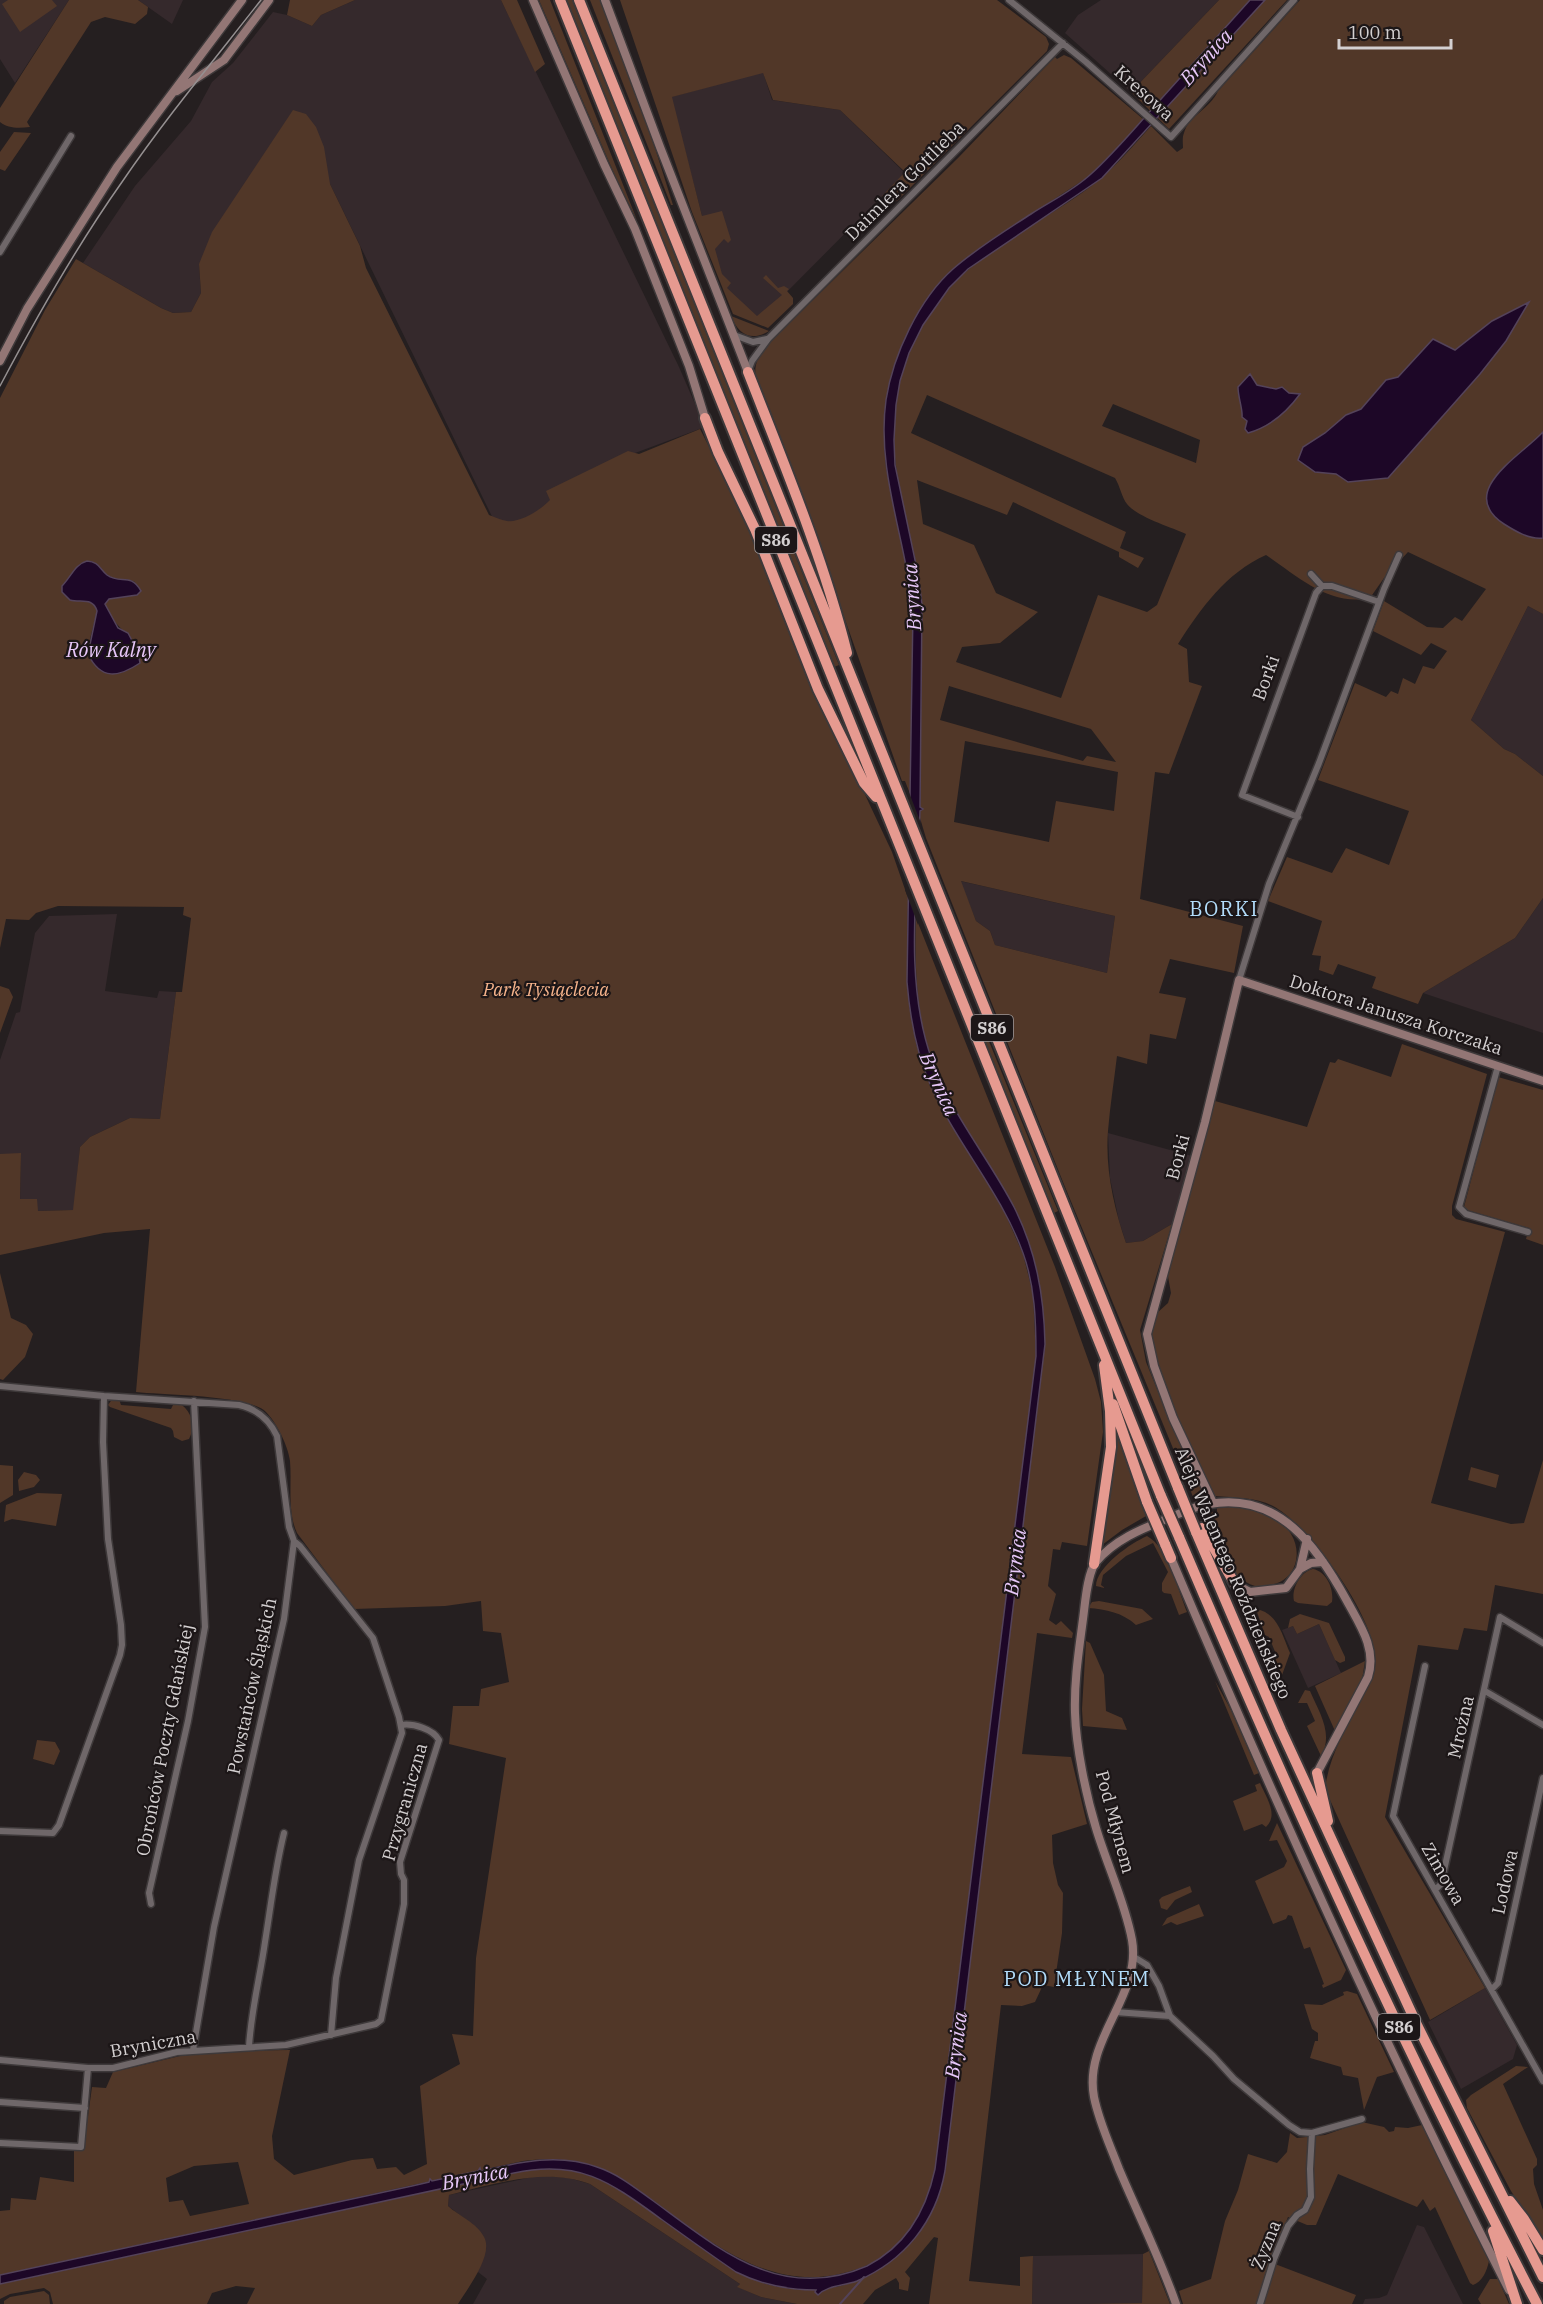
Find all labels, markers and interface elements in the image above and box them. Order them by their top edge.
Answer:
scale bar [1339,12,1452,50]
text: 100 m [1348,21,1402,44]
water label: Brynica [1172,23,1238,91]
street label: Kresowa [1110,60,1179,126]
street label: Daimlera Gottlieba [840,116,969,245]
road number: S86 [755,527,797,553]
water label: Brynica [896,562,927,633]
water label: Rów Kalny [65,636,158,663]
street label: Borki [1247,652,1284,704]
district label: BORKI [1189,895,1259,922]
street label: Doktora Janusza Korczaka [1287,969,1506,1060]
park label: Park Tysiąclecia [482,978,609,1001]
road number: S86 [971,1015,1013,1041]
water label: Brynica [913,1047,966,1120]
street label: Borki [1160,1131,1195,1182]
street label: Aleja Walentego Roździeńskiego [1170,1443,1297,1702]
water label: Brynica [997,1527,1032,1598]
street label: Powstańców Śląskich [222,1596,281,1776]
street label: Obrońców Poczty Gdańskiej [131,1622,198,1858]
street label: Mroźna [1442,1693,1479,1761]
street label: Przygraniczna [377,1740,432,1864]
street label: Pod Młynem [1091,1768,1140,1876]
street label: Zimowa [1416,1839,1470,1909]
street label: Lodowa [1486,1847,1523,1916]
district label: POD MŁYNEM [1004,1965,1150,1992]
water label: Brynica [938,2010,973,2081]
road number: S86 [1378,2014,1420,2040]
street label: Bryniczna [108,2025,198,2062]
water label: Brynica [438,2157,511,2196]
street label: Żyzna [1245,2216,1286,2273]

